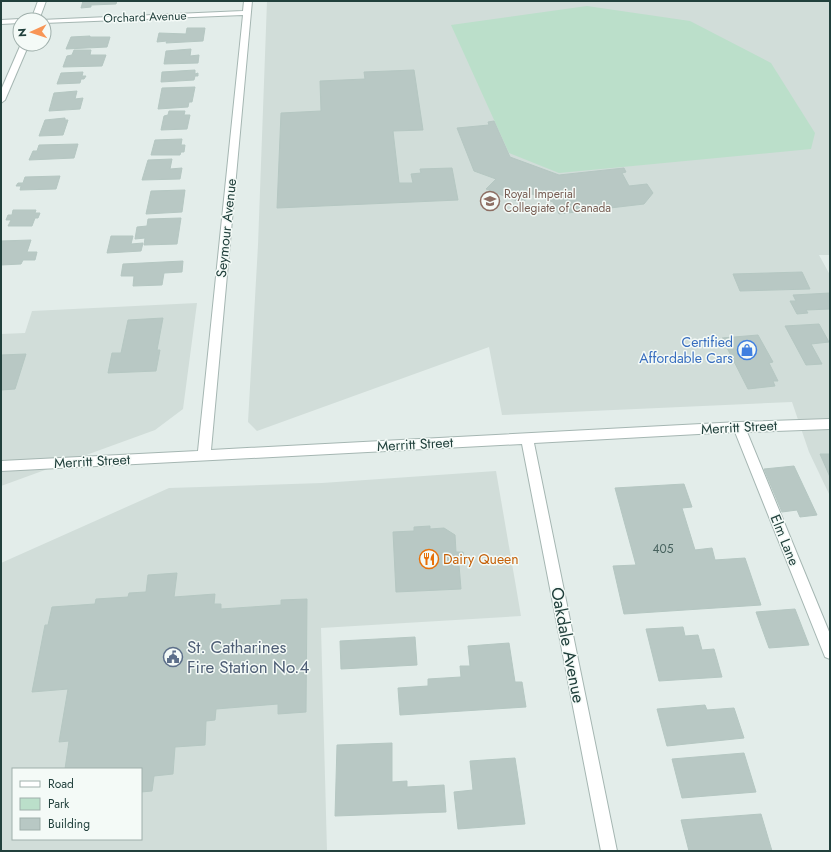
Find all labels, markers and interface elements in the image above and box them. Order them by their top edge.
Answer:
street label: Orchard Avenue [103,7,187,27]
north arrow [12,12,52,52]
text: N [14,28,30,37]
street label: Seymour Avenue [211,178,241,278]
place label: Royal Imperial Collegiate of Canada [504,185,611,217]
school or university icon: Royal Imperial Collegiate of Canada [479,190,501,212]
place label: Certified Affordable Cars [639,332,733,368]
shop icon: Certified Affordable Cars [736,339,758,361]
street label: Merritt Street [700,415,778,439]
street label: Merritt Street [376,432,454,456]
street label: Merritt Street [53,449,131,473]
street label: Elm Lane [766,511,804,569]
house number: 405 [653,540,674,558]
restaurant icon: Dairy Queen [418,548,440,570]
place label: Dairy Queen [443,549,519,569]
street label: Oakdale Avenue [545,585,591,705]
place label: St. Catharines Fire Station No.4 [187,635,309,679]
public building icon: St. Catharines Fire Station No.4 [162,646,184,668]
legend [12,768,142,840]
text: Road [48,775,74,793]
text: Park [48,795,70,813]
text: Building [48,815,90,833]

